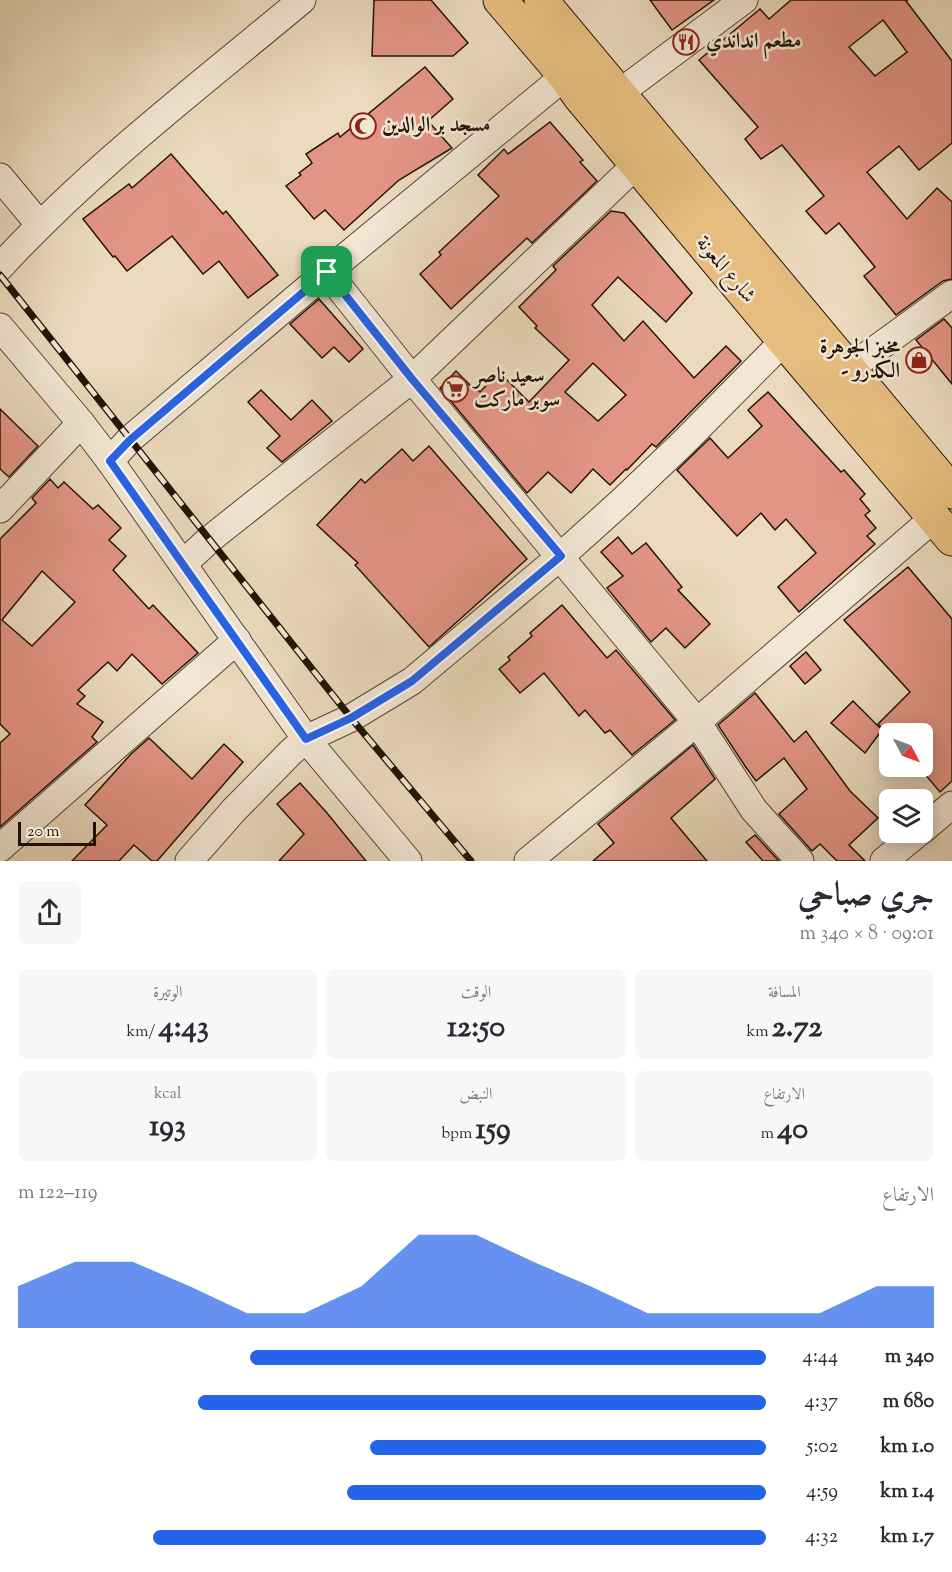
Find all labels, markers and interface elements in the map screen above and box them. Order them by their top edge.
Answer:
restaurant icon: مطعم انداندي [671,27,701,57]
place label: مطعم انداندي [706,27,801,59]
mosque icon: مسجد بر الوالدين [348,111,378,141]
place label: مسجد بر الوالدين [382,111,491,141]
street label: شارع المعونة [687,230,762,311]
pin [301,246,352,297]
icon: arrive [310,255,343,288]
place label: مخبز الجوهرة - الكدرو [820,333,901,387]
shop icon: مخبز الجوهرة - الكدرو [904,345,934,375]
place label: سعيد ناصر سوبر ماركت [471,362,560,416]
supermarket icon: سعيد ناصر سوبر ماركت [440,374,470,404]
north arrow [879,723,933,777]
map controls [879,723,933,843]
button: layers [879,789,933,843]
scale bar [18,819,96,846]
text: 20 m [27,821,60,844]
text: جري صباحي [798,873,934,921]
button: share [18,881,81,944]
text: 09:01 · 8 × 340 m [800,920,934,949]
text: الوتيرة [153,982,182,1005]
text: الوقت [461,982,491,1005]
text: المسافة [768,982,801,1005]
text: 4:43 [159,1007,209,1050]
text: 12:50 [447,1007,505,1050]
text: 2.72 [772,1007,822,1050]
text: /km [127,1021,159,1044]
text: km [746,1021,772,1044]
text: kcal [154,1083,181,1106]
text: النبض [460,1084,493,1107]
text: الارتفاع [764,1084,805,1107]
text: 193 [149,1106,186,1149]
text: 159 [476,1109,511,1152]
text: 40 [777,1109,808,1152]
text: bpm [441,1123,476,1146]
text: m [761,1123,777,1146]
text: 119–122 m [18,1179,97,1208]
text: الارتفاع [882,1182,934,1211]
text: 4:44 [803,1343,838,1372]
text: 340 m [885,1343,934,1372]
text: 4:37 [805,1388,838,1417]
text: 680 m [883,1388,934,1417]
text: 5:02 [806,1433,838,1462]
text: 1.0 km [880,1433,934,1462]
text: 4:59 [806,1478,838,1507]
text: 1.4 km [880,1478,934,1507]
text: 4:32 [805,1523,838,1552]
text: 1.7 km [880,1523,934,1552]

